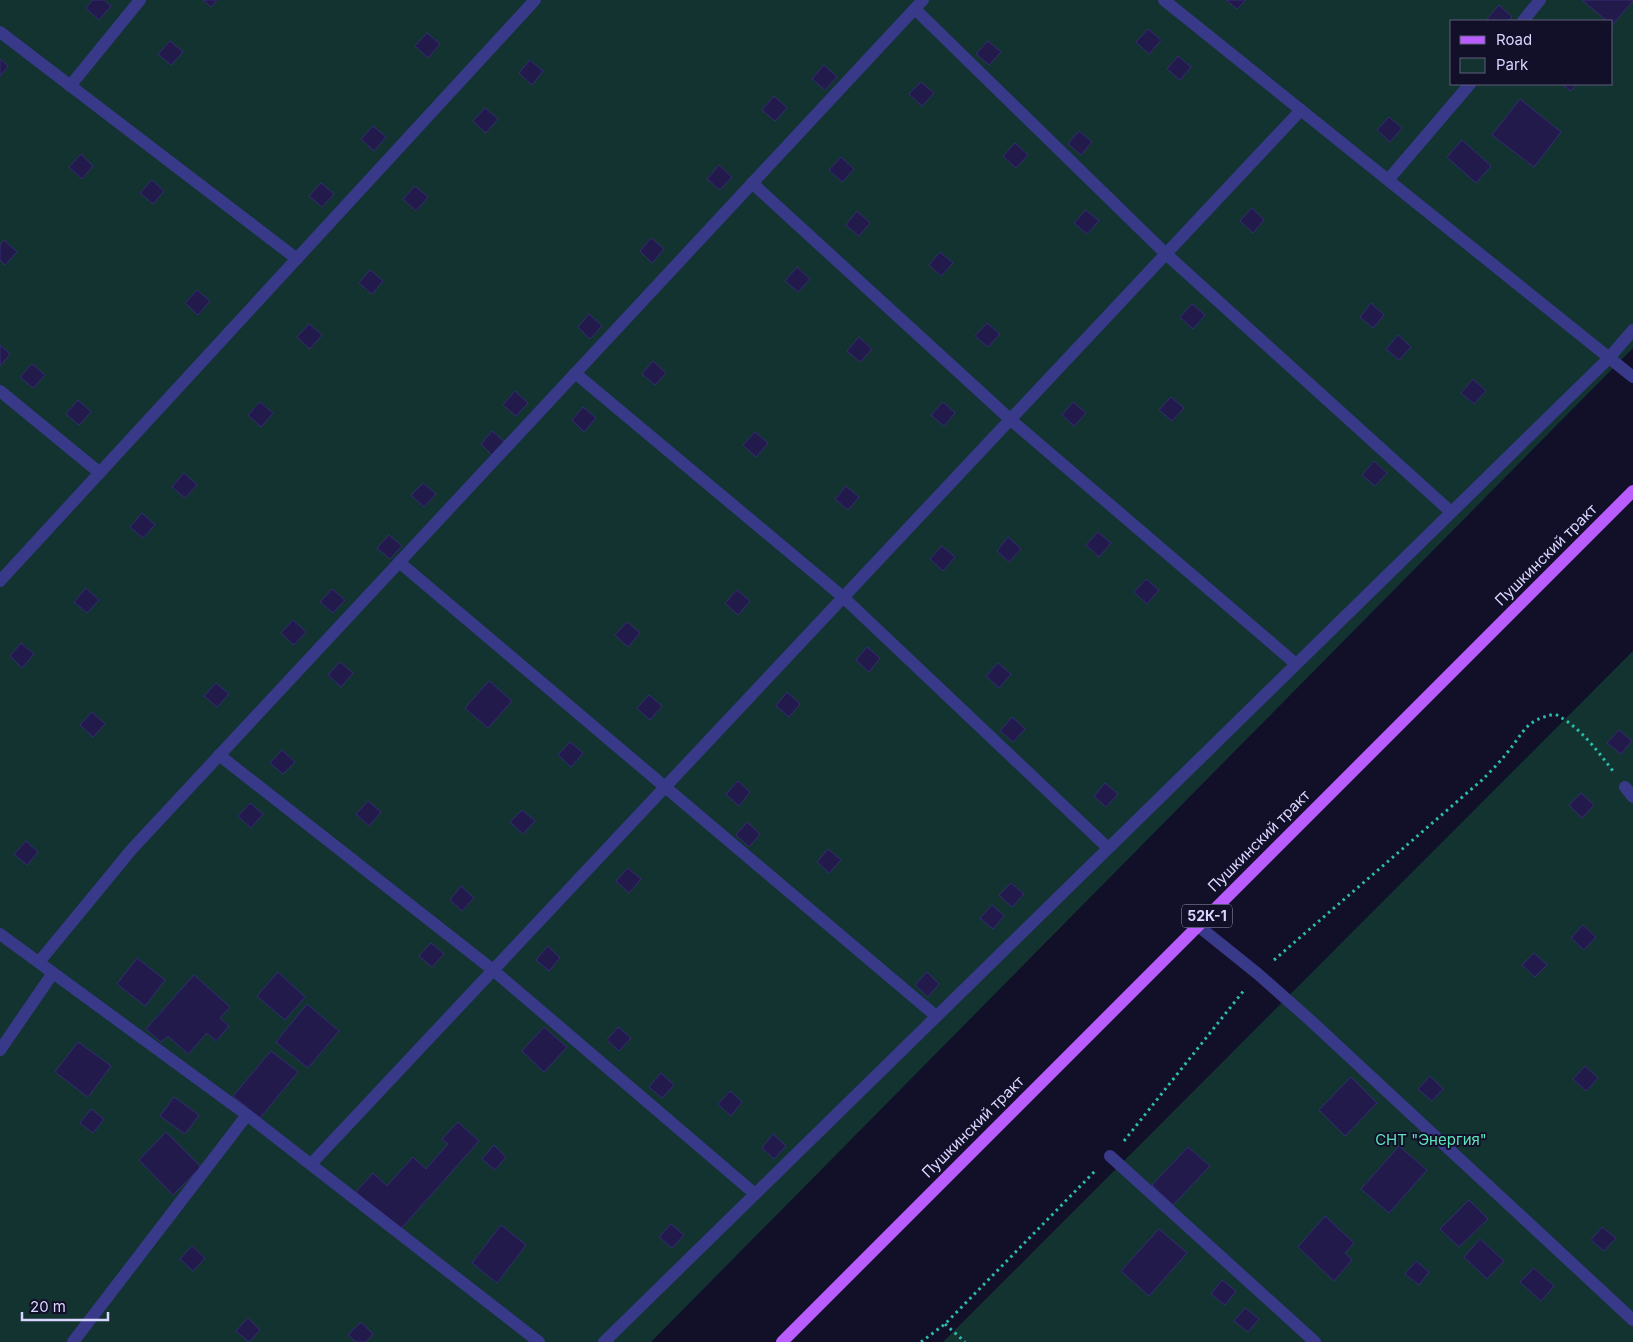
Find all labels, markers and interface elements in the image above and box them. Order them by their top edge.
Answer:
legend [1450,20,1613,85]
text: Road [1496,30,1532,49]
text: Park [1496,55,1529,74]
street label: Пушкинский тракт [1491,500,1601,610]
street label: Пушкинский тракт [1204,786,1314,896]
road number: 52К-1 [1182,904,1232,928]
street label: Пушкинский тракт [918,1072,1028,1182]
park label: СНТ "Энергия" [1375,1130,1487,1149]
scale bar [22,1290,109,1322]
text: 20 m [30,1297,66,1316]

